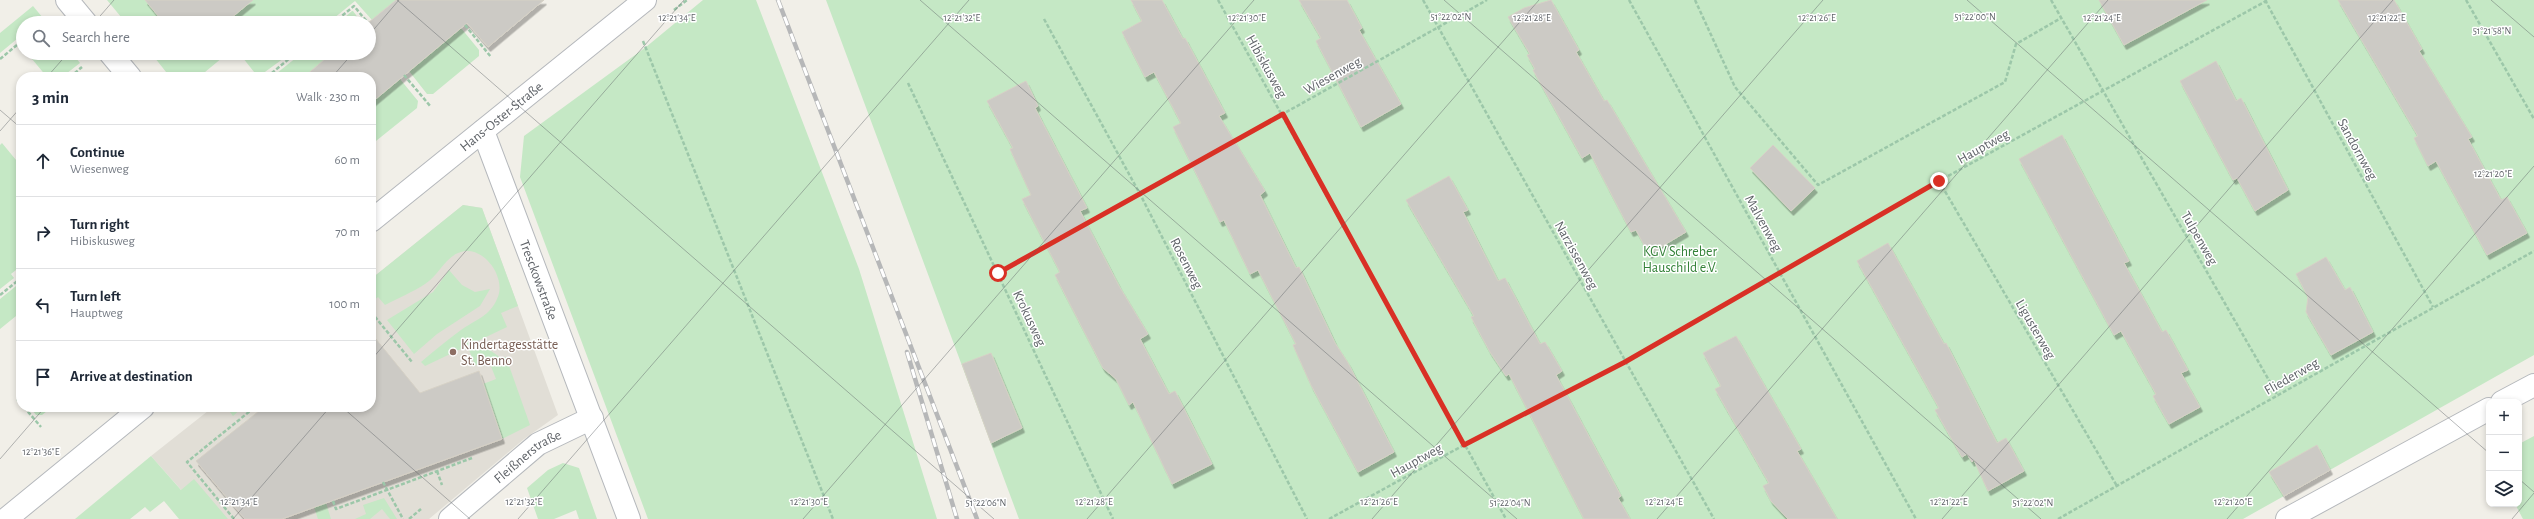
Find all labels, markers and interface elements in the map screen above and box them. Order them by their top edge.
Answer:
text: 51°22'02"N [1431,12,1471,22]
text: 51°22'00"N [1954,12,1996,22]
text: 12°21'34"E [658,13,696,23]
text: 12°21'32"E [944,13,981,23]
text: 12°21'30"E [1228,13,1266,23]
text: 12°21'28"E [1513,13,1551,23]
text: 12°21'26"E [1798,13,1836,23]
text: 12°21'24"E [2083,13,2121,23]
text: 12°21'22"E [2368,13,2406,23]
search box [16,16,376,60]
text: 51°21'58"N [2473,26,2511,36]
icon: search [30,27,52,49]
text: Search here [62,30,130,45]
street label: Hibiskusweg [1243,33,1289,101]
street label: Wiesenweg [1301,54,1364,97]
street label: Hans-Oster-Straße [458,80,546,154]
text: 3 min [32,89,69,106]
text: Walk · 230 m [296,91,360,104]
street label: Sandornweg [2335,116,2380,183]
street label: Hauptweg [1955,127,2012,167]
text: Continue [70,145,125,160]
icon: ahead [32,150,54,172]
text: 60 m [334,154,360,167]
text: Wiesenweg [70,163,129,176]
text: 12°21'20"E [2474,169,2512,179]
route end [1930,172,1948,190]
street label: Malvenweg [1742,193,1784,254]
street label: Tulpenweg [2178,209,2220,268]
text: Turn right [70,217,129,232]
street label: Narzissenweg [1552,219,1601,292]
icon: right [32,222,54,244]
text: 70 m [335,226,360,239]
text: Hibiskusweg [70,235,135,248]
street label: Rosenweg [1167,236,1205,291]
street label: Tresckowstraße [517,238,560,322]
park label: KGV Schreber Hauschild e.V. [1643,245,1717,275]
route start [989,264,1007,282]
street label: Krokusweg [1010,288,1048,349]
text: Turn left [70,289,121,304]
icon: left [32,294,54,316]
street label: Ligusterweg [2013,297,2058,362]
text: 100 m [329,298,360,311]
text: Hauptweg [70,307,123,320]
place label: Kindertagesstätte St. Benno [461,338,558,368]
marker: Kindertagesstätte St. Benno [448,347,458,357]
street label: Fliederweg [2262,356,2321,398]
icon: arrive [32,366,54,388]
text: Arrive at destination [70,369,193,384]
map controls [2486,399,2522,507]
button: + [2486,399,2522,435]
street label: Fleißnerstraße [492,428,564,486]
button: − [2486,435,2522,471]
street label: Hauptweg [1388,441,1445,481]
text: 12°21'36"E [22,447,60,457]
button: layers [2486,471,2522,507]
text: 12°21'34"E [220,497,258,507]
text: 12°21'32"E [506,497,543,507]
text: 12°21'30"E [790,497,828,507]
text: 12°21'28"E [1075,497,1113,507]
text: 12°21'26"E [1360,497,1398,507]
text: 12°21'24"E [1645,497,1683,507]
text: 12°21'22"E [1930,497,1968,507]
text: 12°21'20"E [2214,497,2252,507]
text: 51°22'06"N [966,498,1006,508]
text: 51°22'04"N [1489,498,1531,508]
text: 51°22'02"N [2013,498,2053,508]

